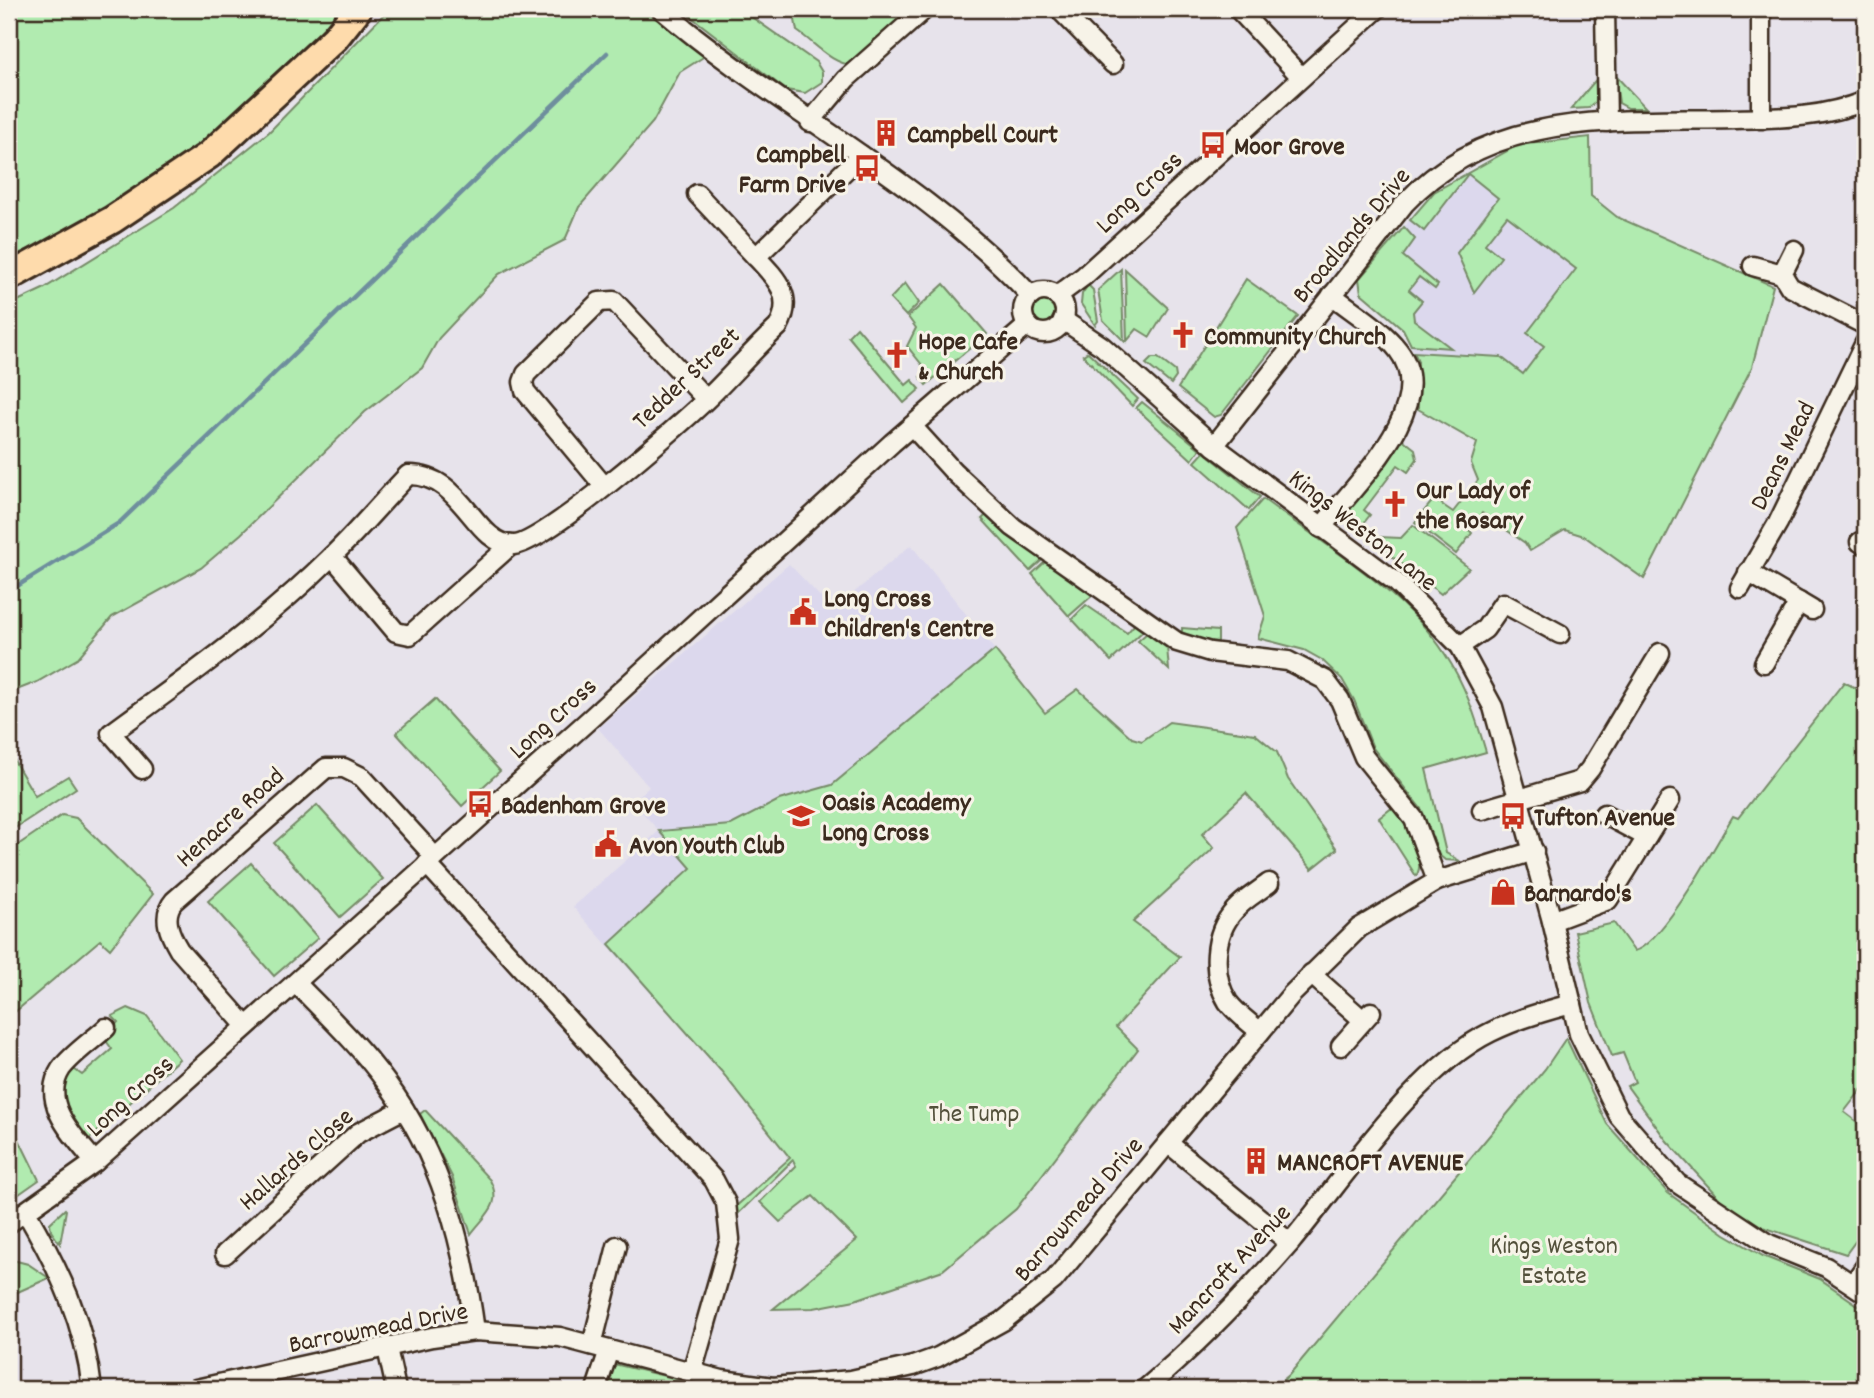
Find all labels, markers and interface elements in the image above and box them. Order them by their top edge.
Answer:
building icon: Campbell Court [871,118,901,148]
place label: Campbell Court [907,118,1058,155]
bus stop icon: Moor Grove [1198,130,1228,160]
place label: Moor Grove [1234,130,1345,167]
place label: Campbell Farm Drive [739,138,847,205]
street label: Long Cross [1088,143,1192,244]
bus stop icon: Campbell Farm Drive [852,153,882,183]
street label: Broadlands Drive [1285,160,1421,312]
street label: Tedder Street [625,319,750,440]
church icon: Community Church [1168,320,1198,350]
place label: Community Church [1204,320,1386,357]
place label: Hope Cafe & Church [918,325,1018,392]
church icon: Hope Cafe & Church [882,340,912,370]
street label: Deans Mead [1742,396,1826,517]
street label: Kings Weston Lane [1280,462,1444,602]
place label: Our Lady of the Rosary [1416,474,1532,541]
church icon: Our Lady of the Rosary [1380,489,1410,519]
place label: Long Cross Children's Centre [824,582,994,649]
public building icon: Long Cross Children's Centre [788,597,818,627]
street label: Long Cross [502,670,607,769]
street label: Henacre Road [169,760,294,878]
place label: Oasis Academy Long Cross [822,786,972,853]
bus stop icon: Badenham Grove [465,789,495,819]
place label: Badenham Grove [501,789,666,826]
school or university icon: Oasis Academy Long Cross [786,801,816,831]
bus stop icon: Tufton Avenue [1498,801,1528,831]
place label: Tufton Avenue [1534,801,1675,838]
public building icon: Avon Youth Club [593,829,623,859]
place label: Avon Youth Club [629,829,785,866]
shop icon: Barnardo's [1488,877,1518,907]
place label: Barnardo's [1524,877,1632,914]
street label: Long Cross [79,1048,184,1147]
park label: The Tump [928,1097,1020,1134]
street label: Hallards Close [232,1100,363,1221]
street label: Barrowmead Drive [1006,1130,1153,1291]
building icon: MANCROFT AVENUE [1241,1146,1271,1176]
place label: MANCROFT AVENUE [1277,1146,1464,1183]
street label: Mancroft Avenue [1160,1197,1301,1344]
park label: Kings Weston Estate [1490,1229,1618,1296]
street label: Barrowmead Drive [286,1294,471,1365]

